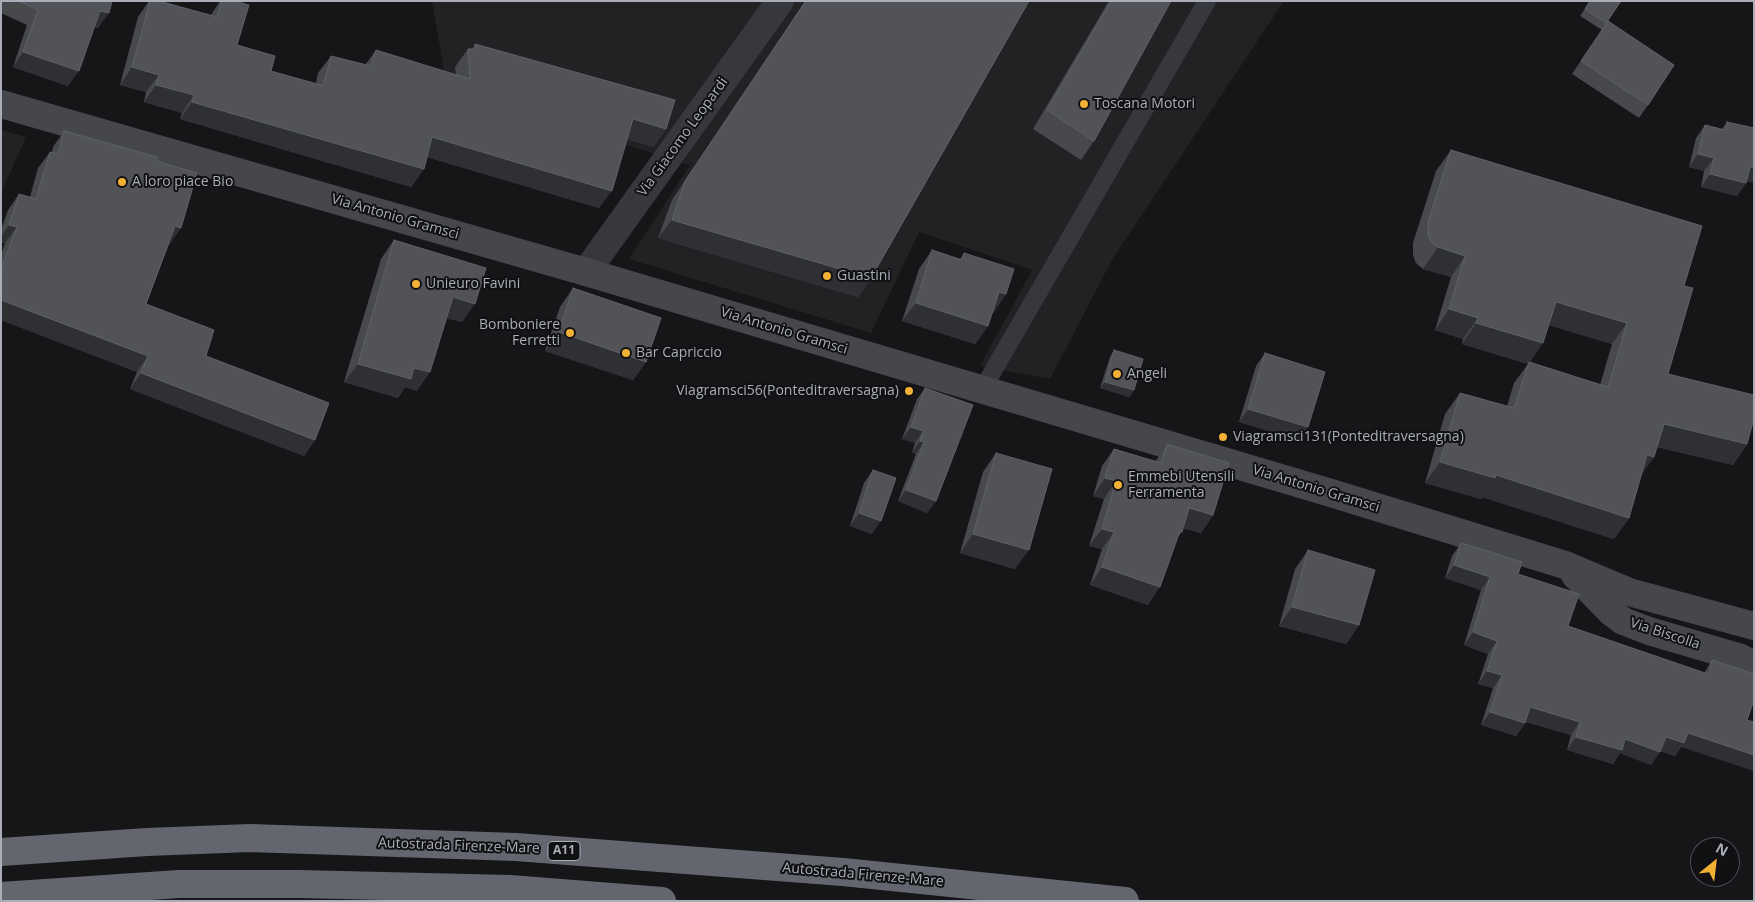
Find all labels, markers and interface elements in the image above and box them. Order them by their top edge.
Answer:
street label: Via Giacomo Leopardi [634,74,732,200]
place label: Toscana Motori [1094,96,1195,112]
marker: Toscana Motori [1078,98,1090,110]
place label: A loro piace Bio [132,174,233,190]
marker: A loro piace Bio [116,176,128,188]
street label: Via Antonio Gramsci [329,191,461,243]
place label: Guastini [837,268,891,284]
marker: Guastini [821,270,833,282]
place label: Unieuro Favini [426,276,520,292]
marker: Unieuro Favini [410,278,422,290]
street label: Via Antonio Gramsci [718,304,850,358]
place label: Bomboniere Ferretti [479,317,560,350]
marker: Bomboniere Ferretti [564,327,576,339]
place label: Bar Capriccio [636,345,722,361]
marker: Bar Capriccio [620,347,632,359]
place label: Angeli [1127,366,1167,382]
marker: Angeli [1111,368,1123,380]
place label: Viagramsci56(Ponteditraversagna) [676,383,899,399]
marker: Viagramsci56(Ponteditraversagna) [903,385,915,397]
place label: Viagramsci131(Ponteditraversagna) [1233,429,1464,445]
marker: Viagramsci131(Ponteditraversagna) [1217,431,1229,443]
street label: Via Antonio Gramsci [1250,462,1382,516]
place label: Emmebi Utensili Ferramenta [1128,469,1234,502]
marker: Emmebi Utensili Ferramenta [1112,479,1124,491]
street label: Via Biscolla [1628,615,1702,653]
street label: Autostrada Firenze-Mare [378,835,540,857]
north arrow [1690,837,1740,887]
text: N [1712,838,1732,860]
road number: A11 [548,841,580,860]
street label: Autostrada Firenze-Mare [782,860,944,890]

